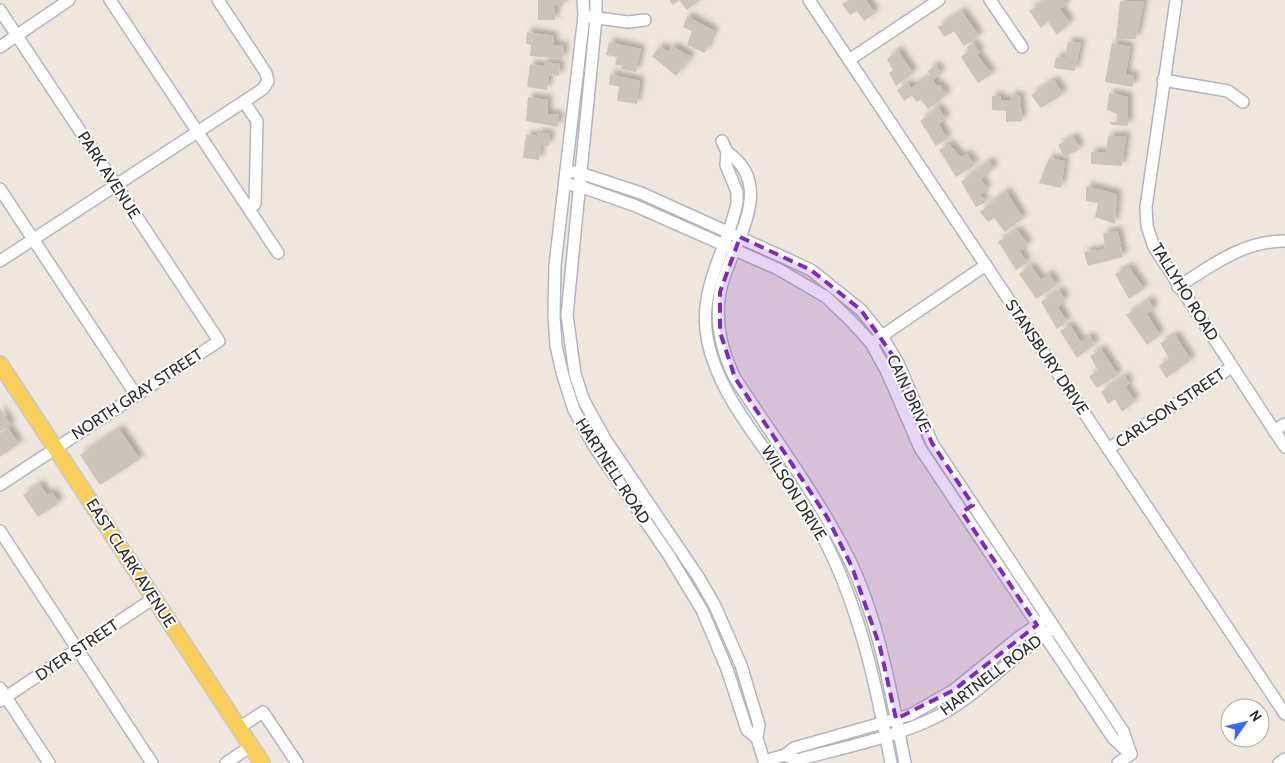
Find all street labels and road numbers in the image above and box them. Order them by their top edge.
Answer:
street label: PARK AVENUE [74,128,144,222]
street label: TALLYHO ROAD [1147,240,1223,344]
street label: STANSBURY DRIVE [1001,296,1093,418]
street label: NORTH GRAY STREET [68,344,206,443]
street label: CAIN DRIVE [883,352,935,435]
street label: CARLSON STREET [1112,364,1229,452]
street label: HARTNELL ROAD [572,415,654,527]
street label: WILSON DRIVE [757,442,831,544]
street label: EAST CLARK AVENUE [82,495,180,631]
street label: DYER STREET [32,615,123,685]
street label: HARTNELL ROAD [936,631,1046,719]

